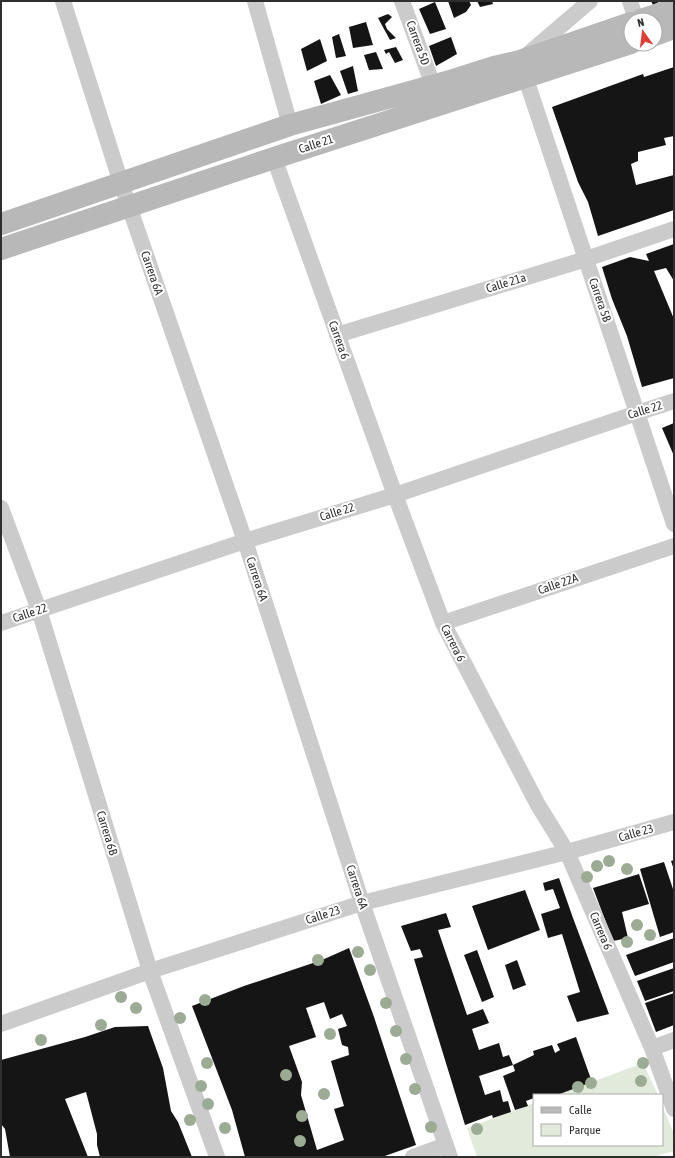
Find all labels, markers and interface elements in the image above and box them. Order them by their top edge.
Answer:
north arrow [623,12,663,52]
text: N [636,16,645,29]
street label: Carrera 5D [403,19,433,67]
street label: Calle 21 [297,132,335,156]
street label: Carrera 6A [138,249,166,297]
street label: Calle 21a [484,270,528,296]
street label: Carrera 5B [586,276,614,324]
street label: Carrera 6 [326,319,352,361]
street label: Calle 22 [626,398,664,422]
street label: Calle 22 [318,500,356,524]
street label: Carrera 6A [243,555,271,603]
street label: Calle 22A [536,571,580,597]
street label: Calle 22 [11,601,49,625]
street label: Carrera 6 [438,622,468,664]
street label: Carrera 6B [94,809,120,857]
street label: Calle 23 [617,821,655,845]
street label: Carrera 6A [343,863,371,911]
street label: Calle 23 [304,903,342,927]
street label: Carrera 6 [587,910,615,952]
legend [533,1094,663,1146]
text: Calle [569,1103,592,1117]
text: Parque [569,1123,601,1137]

